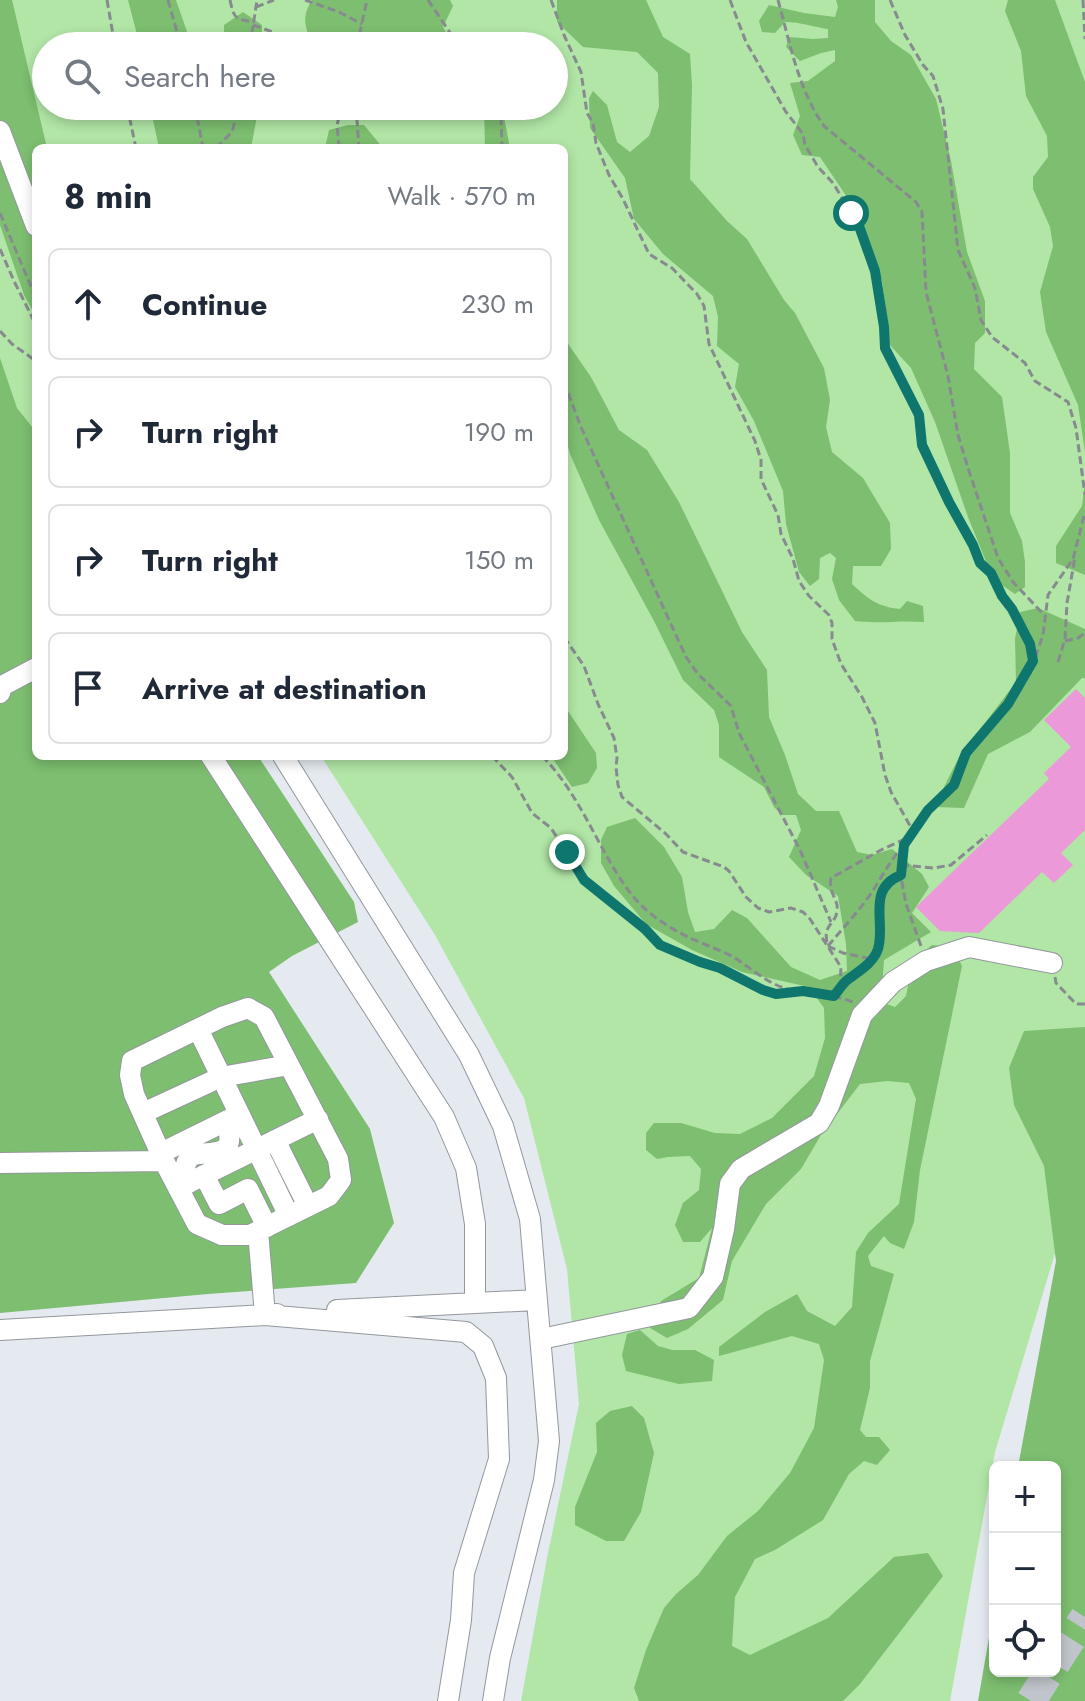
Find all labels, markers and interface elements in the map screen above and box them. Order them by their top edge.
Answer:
search box [32,32,568,120]
icon: search [60,54,104,98]
text: Search here [124,55,276,98]
text: 8 min [64,172,152,221]
text: Walk · 570 m [388,177,536,215]
route start [833,195,869,231]
icon: ahead [66,282,110,326]
text: Continue [142,283,268,326]
text: 230 m [461,285,534,323]
icon: right [66,410,110,454]
text: Turn right [142,411,278,454]
text: 190 m [464,413,534,451]
icon: right [66,538,110,582]
text: Turn right [142,539,278,582]
text: 150 m [464,541,534,579]
icon: arrive [66,666,110,710]
text: Arrive at destination [142,667,427,710]
route end [549,834,585,870]
map controls [989,1461,1061,1677]
button: + [989,1461,1061,1533]
button: − [989,1533,1061,1605]
button: locate [989,1605,1061,1677]

